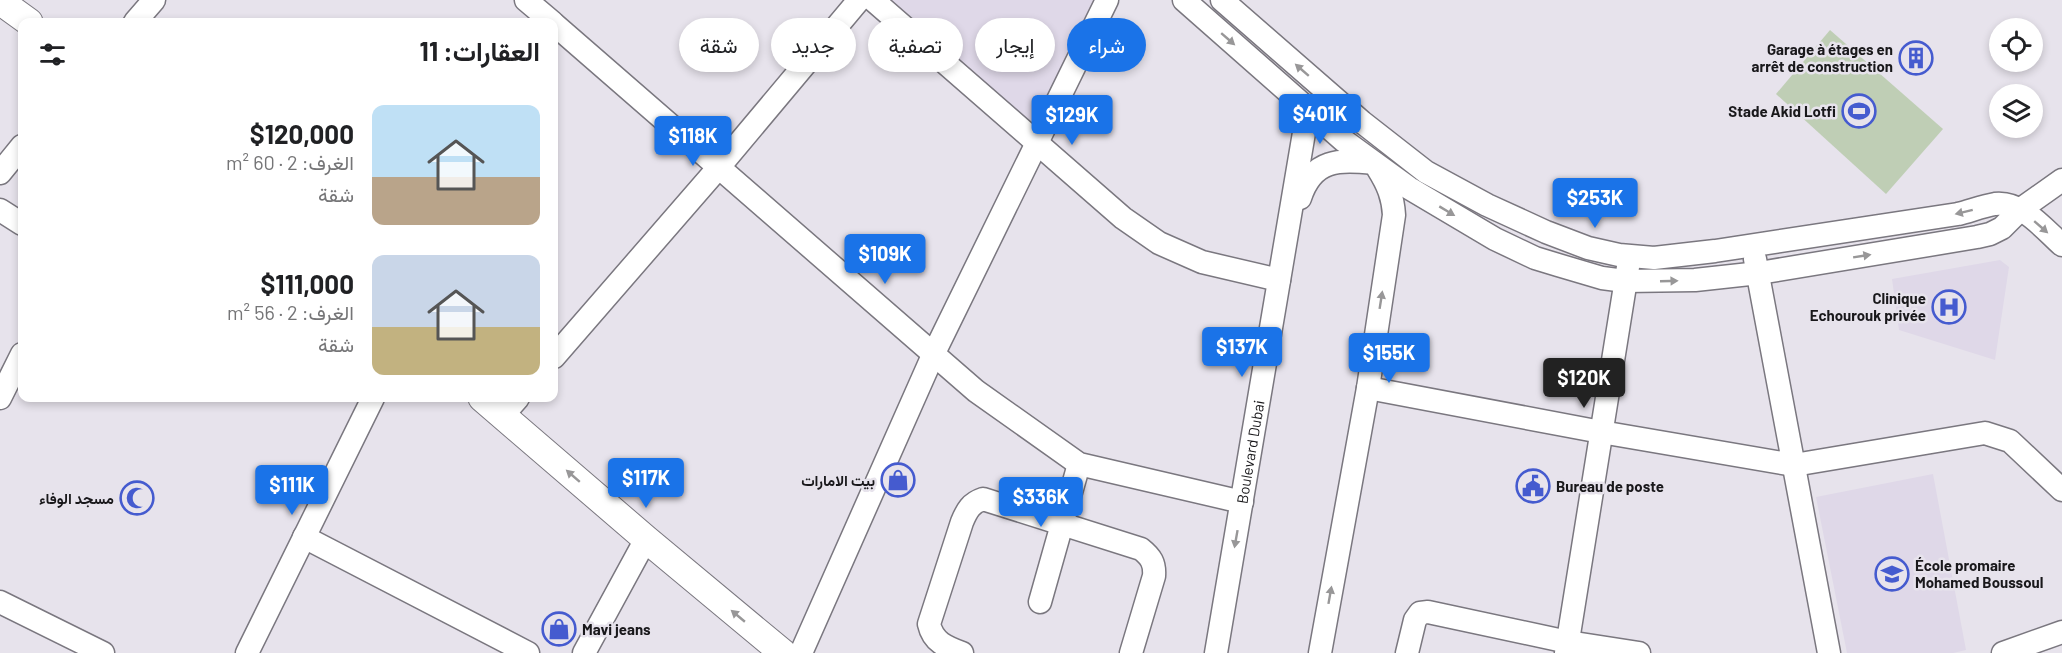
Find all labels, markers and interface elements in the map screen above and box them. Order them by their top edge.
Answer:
chip: شقة [679,18,759,72]
chip: جديد [771,18,856,72]
chip: تصفية [868,18,963,72]
chip: إيجار [975,18,1055,72]
chip: شراء [1067,18,1146,72]
map controls [1989,18,2043,138]
button: locate [1989,18,2043,72]
one-way arrow [1221,32,1236,46]
text: العقارات: 11 [420,35,540,66]
icon: filters [36,38,69,71]
place label: Garage à étages en arrêt de construction [1752,40,1893,75]
building icon: Garage à étages en arrêt de construction [1898,40,1934,76]
one-way arrow [1295,64,1310,77]
button: layers [1989,84,2043,138]
sports icon: Stade Akid Lotfi [1841,93,1877,129]
pin: $401K [1278,94,1362,145]
pin: $129K [1030,95,1114,146]
text: $401K [1293,101,1347,125]
text: $129K [1046,102,1098,126]
place label: Stade Akid Lotfi [1728,102,1836,120]
pin: $118K [651,116,735,167]
text: $120,000 [250,118,354,149]
text: $118K [668,123,718,147]
icon: home [420,129,492,201]
text: الغرف: 2 · 60 m² [226,150,354,174]
pin: $253K [1553,178,1637,229]
text: شقة [318,182,354,206]
text: $253K [1567,185,1623,209]
one-way arrow [1439,206,1455,217]
one-way arrow [1955,208,1973,218]
one-way arrow [2033,220,2048,233]
pin: $109K [843,234,927,285]
text: $109K [858,241,912,265]
one-way arrow [1853,251,1872,260]
text: $111,000 [260,268,354,299]
one-way arrow [1659,276,1678,285]
icon: home [420,279,492,351]
place label: Clinique Echourouk privée [1810,289,1926,324]
hospital icon: Clinique Echourouk privée [1931,289,1967,325]
one-way arrow [1376,290,1385,309]
text: الغرف: 2 · 56 m² [227,300,354,324]
pin: $137K [1200,327,1284,378]
text: شقة [318,332,354,356]
pin: $155K [1347,333,1431,384]
text: $137K [1216,334,1268,358]
text: $155K [1363,340,1415,364]
pin: $120K [1542,358,1626,409]
text: $120K [1557,365,1611,389]
street label: Boulevard Dubai [1232,399,1268,505]
pin: $117K [604,458,688,509]
shop icon: بيت الامارات [880,462,916,498]
pin: $111K [250,465,334,516]
text: $117K [622,465,670,489]
public building icon: Bureau de poste [1515,468,1551,504]
one-way arrow [566,470,581,483]
place label: بيت الامارات [801,471,875,490]
text: $111K [269,472,315,496]
pin: $336K [999,477,1083,528]
place label: Bureau de poste [1556,477,1664,495]
mosque icon: مسجد الوفاء [119,480,155,516]
text: $336K [1013,484,1069,508]
place label: مسجد الوفاء [39,489,114,508]
one-way arrow [1231,530,1240,549]
school or university icon: École promaire Mohamed Boussoul [1874,556,1910,592]
place label: École promaire Mohamed Boussoul [1915,556,2043,591]
one-way arrow [1326,586,1335,605]
one-way arrow [730,609,746,622]
shop icon: Mavi jeans [541,611,577,647]
place label: Mavi jeans [582,620,651,638]

